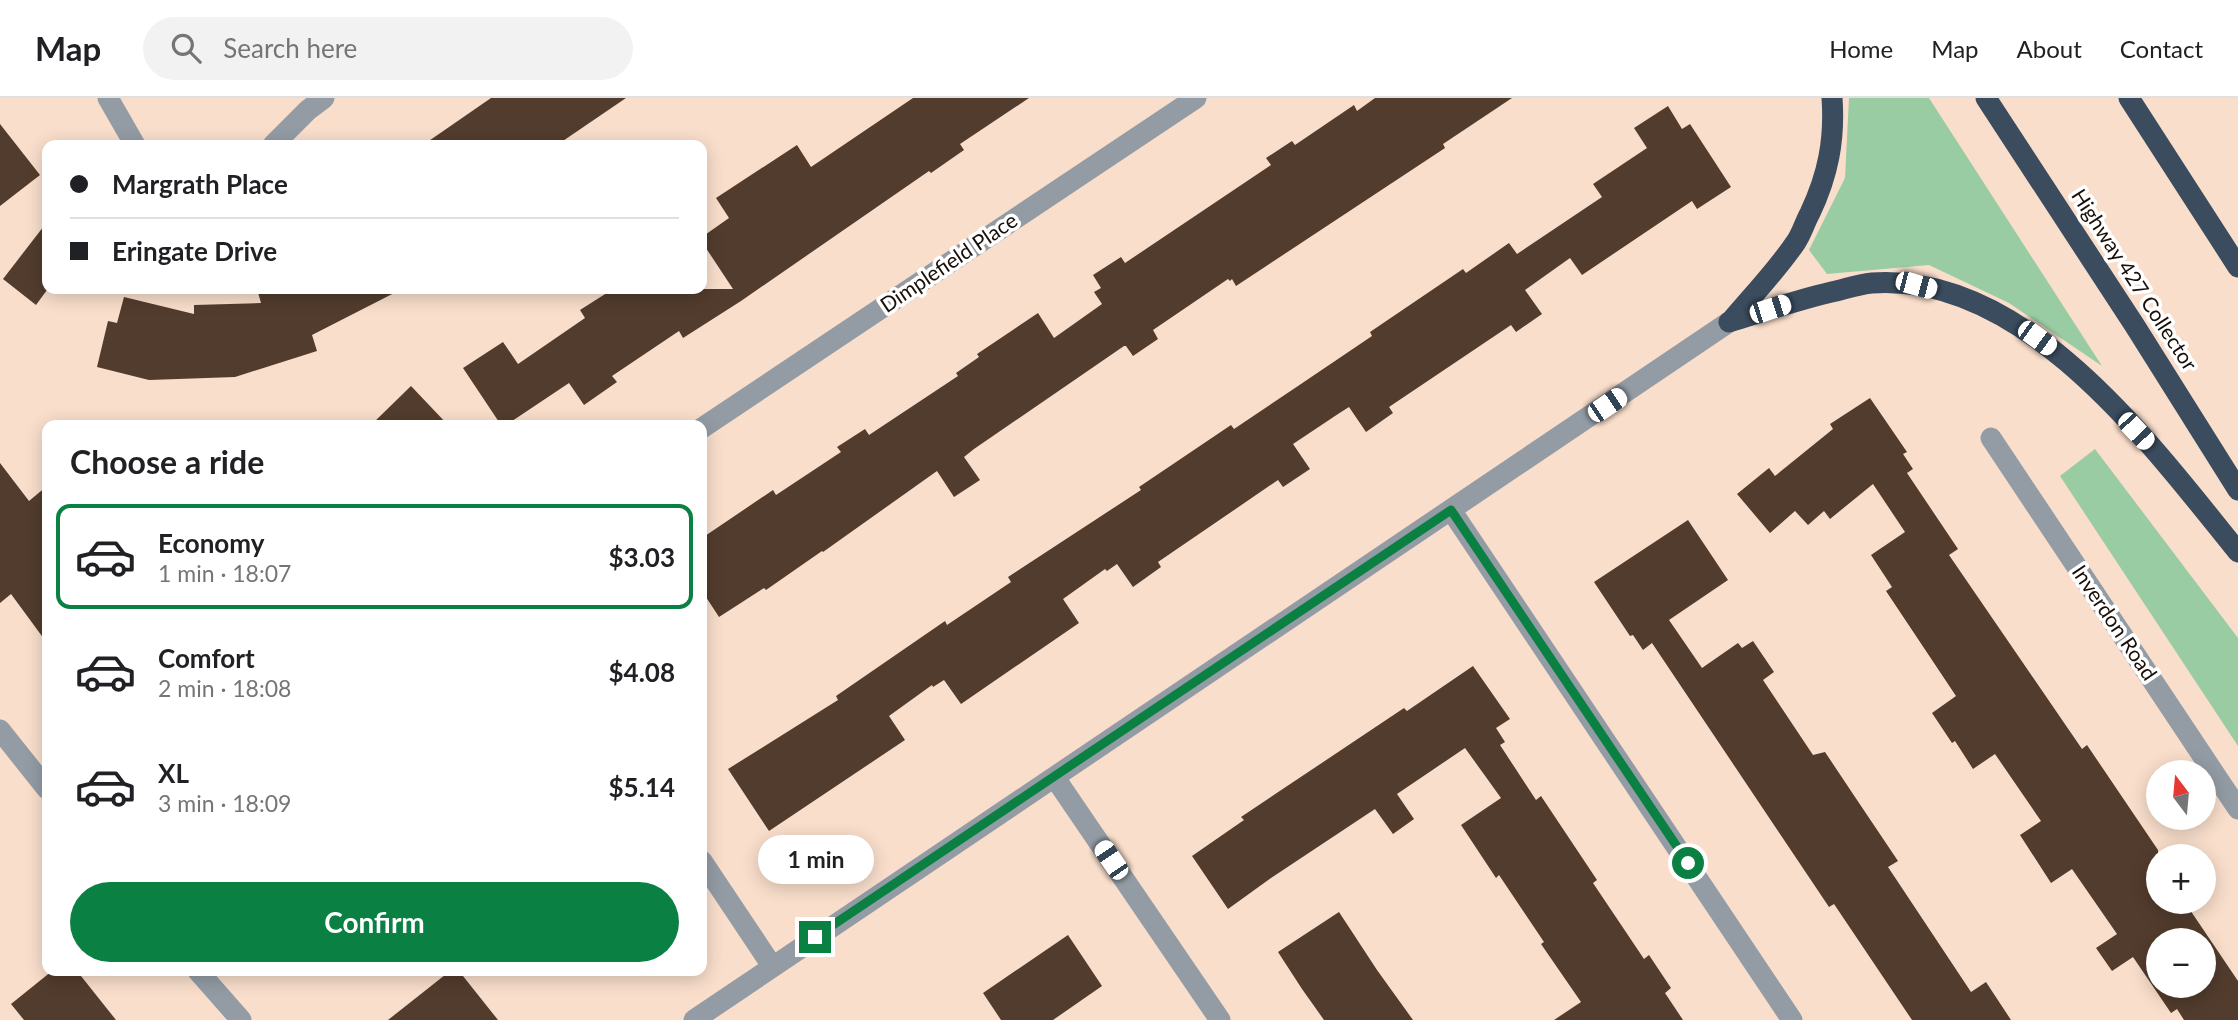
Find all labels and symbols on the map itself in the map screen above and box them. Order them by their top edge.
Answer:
street label: Highway 427 Collector [2067,184,2204,375]
street label: Dimplefield Place [875,207,1021,317]
car [1893,269,1940,301]
car [1747,293,1794,325]
car [2014,317,2061,359]
car [1584,385,1631,425]
car [2114,408,2159,454]
street label: Inverdon Road [2068,560,2163,684]
north arrow [2146,760,2216,830]
callout: 1 min [757,836,873,884]
car [1091,837,1132,883]
route start [1672,847,1704,879]
route end [799,921,831,953]

